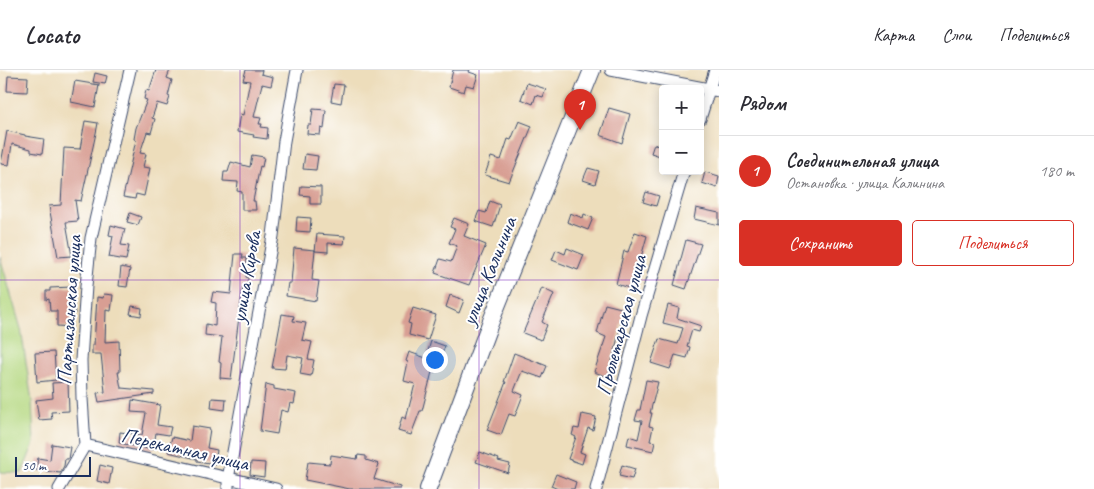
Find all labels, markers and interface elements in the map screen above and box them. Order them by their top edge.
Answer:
text: Locato [25,20,79,50]
text: Карта [873,24,914,46]
text: Слои [942,24,971,46]
text: Поделиться [999,24,1069,46]
map controls [659,85,704,175]
button: + [659,85,704,130]
pin: 1 [564,89,596,130]
text: Рядом [739,90,786,116]
button: − [659,130,704,175]
text: Соединительная улица [786,149,938,173]
text: 1 [751,161,759,181]
text: 180 m [1040,161,1074,181]
text: Остановка · улица Калинина [786,173,944,193]
street label: улица Калинина [455,211,523,331]
button: Сохранить [739,220,902,266]
button: Поделиться [912,220,1074,266]
street label: улица Кирова [225,227,267,327]
street label: Партизанская улица [51,233,87,386]
street label: Пролетарская улица [590,251,653,398]
your location [422,347,448,373]
street label: Перекатная улица [119,422,253,477]
scale bar [15,454,91,477]
text: 50 m [22,457,46,474]

